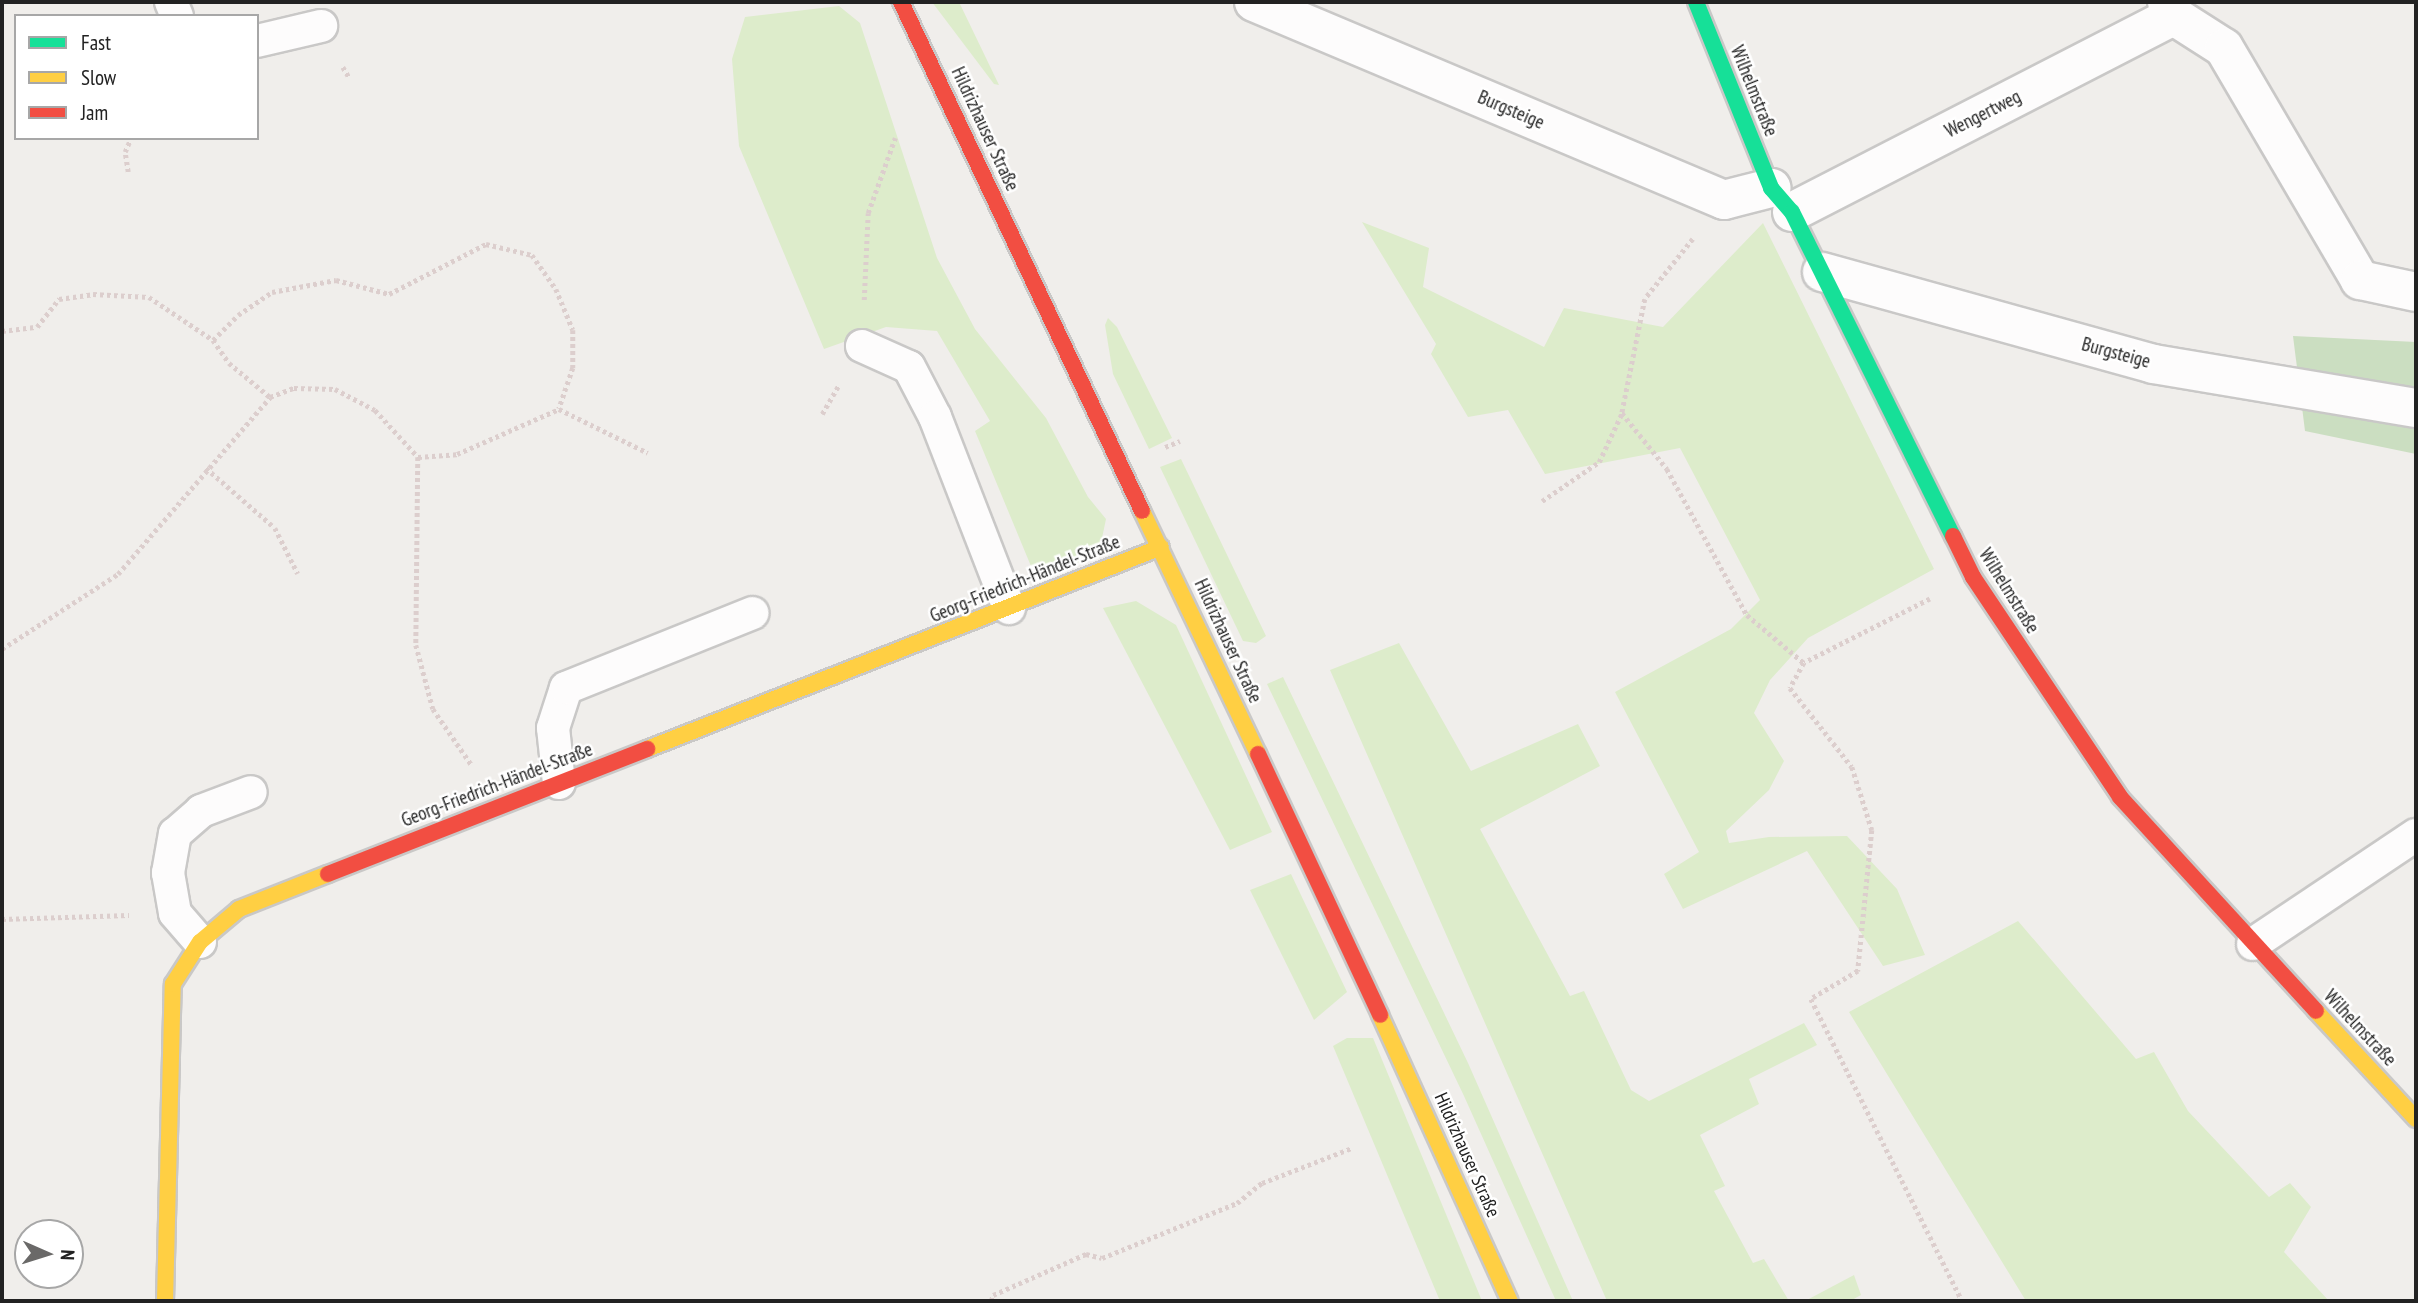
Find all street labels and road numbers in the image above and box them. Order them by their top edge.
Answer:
street label: Wilhelmstraße [1725,42,1783,140]
street label: Hildrizhauser Straße [946,63,1024,195]
street label: Wengertweg [1941,85,2025,143]
street label: Burgsteige [1474,86,1548,134]
street label: Burgsteige [2079,333,2153,373]
street label: Georg-Friedrich-Händel-Straße [927,530,1123,628]
street label: Wilhelmstraße [1974,544,2044,638]
street label: Hildrizhauser Straße [1189,575,1267,707]
street label: Georg-Friedrich-Händel-Straße [398,738,596,832]
street label: Wilhelmstraße [2319,985,2401,1071]
street label: Hildrizhauser Straße [1429,1089,1505,1221]

